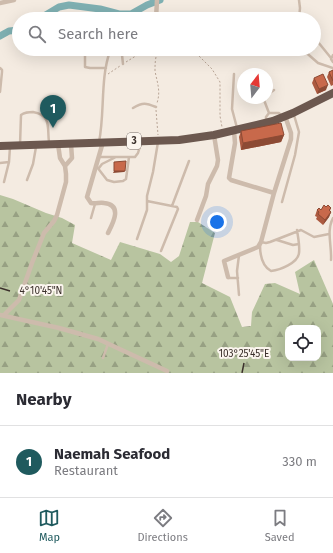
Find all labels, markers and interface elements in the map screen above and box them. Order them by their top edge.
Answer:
search box [12,12,321,56]
icon: search [26,23,48,45]
text: Search here [58,25,138,43]
north arrow [237,68,273,104]
pin: 1 [40,95,66,128]
road number: 3 [127,133,141,149]
your location [207,212,227,232]
text: 4°10'45"N [20,285,62,297]
map controls [285,325,321,361]
button: locate [285,325,321,361]
text: 103°25'45"E [219,348,269,360]
text: Nearby [16,389,71,410]
text: Naemah Seafood [54,445,170,463]
text: 1 [26,454,32,469]
text: 330 m [282,454,317,469]
text: Restaurant [54,463,118,478]
tab: Map [38,507,60,544]
tab: Directions [137,507,188,544]
tab: Saved [265,507,295,544]

